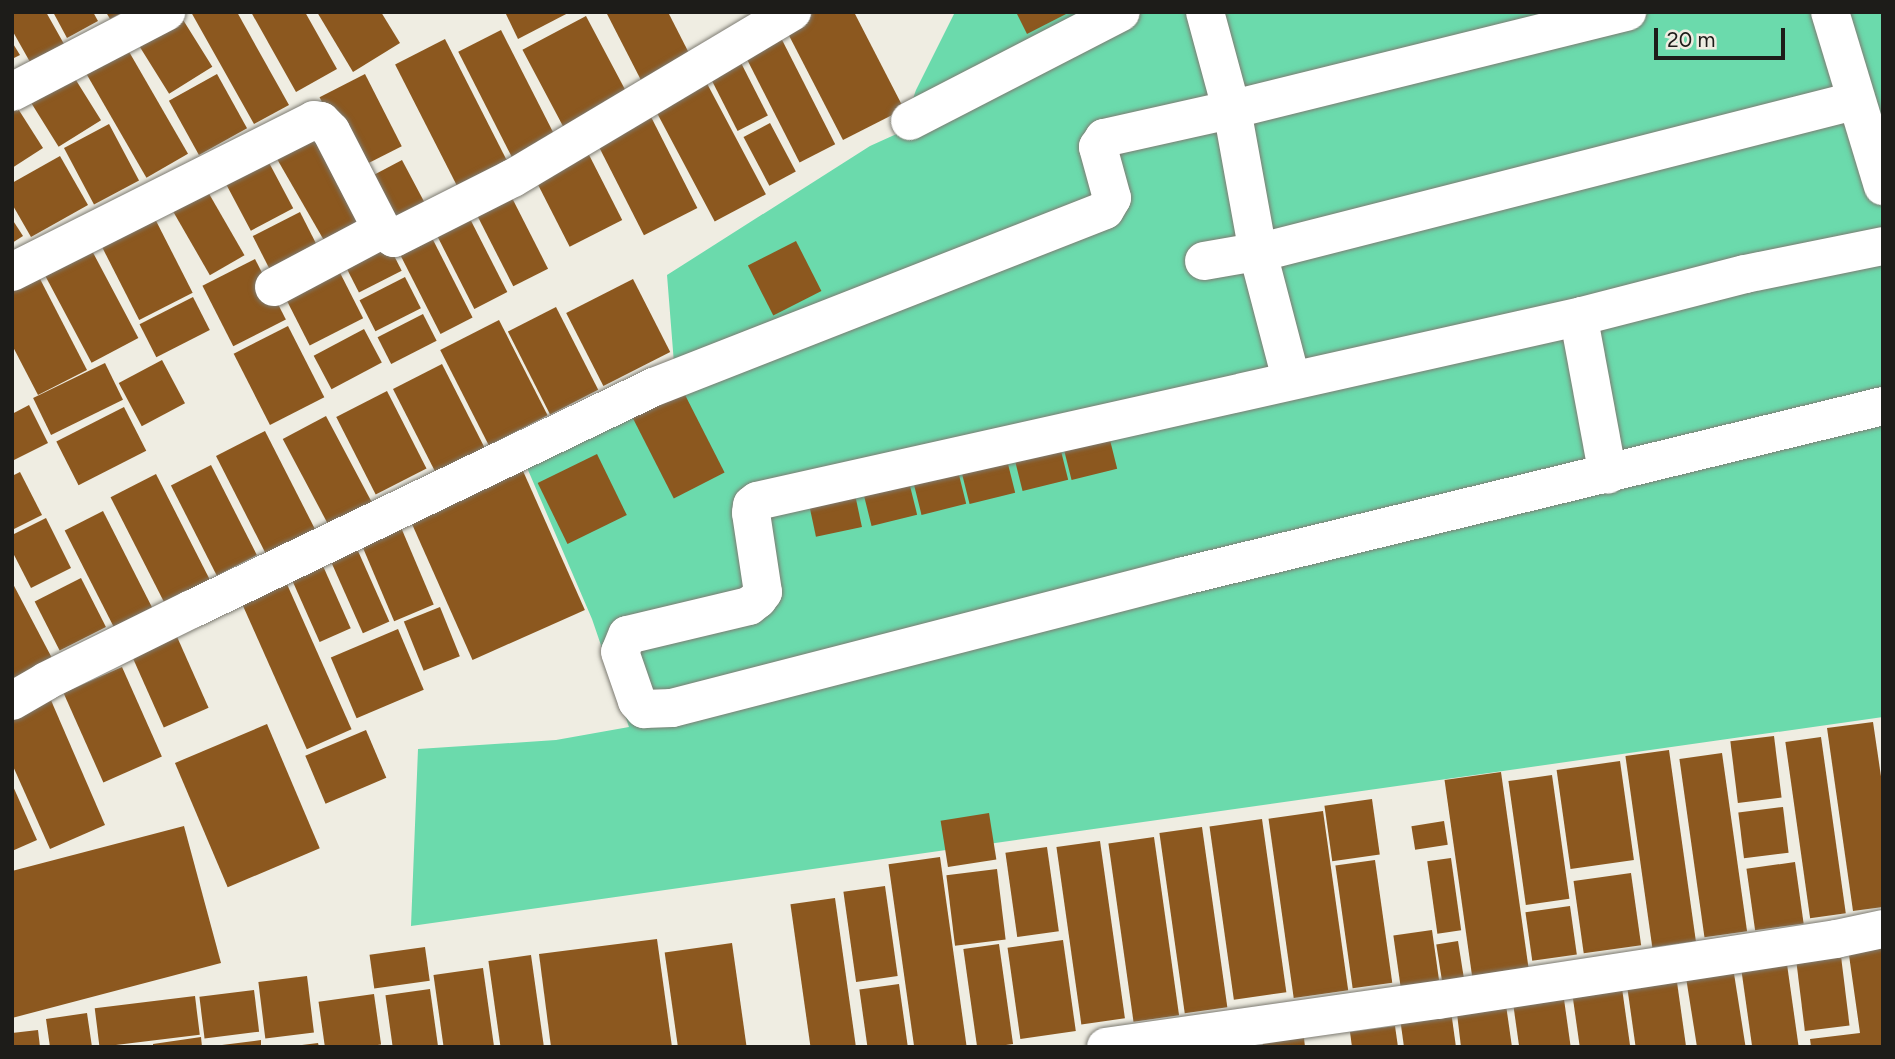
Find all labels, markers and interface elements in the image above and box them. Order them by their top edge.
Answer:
scale bar [1657,14,1788,58]
text: 20 m [1667,27,1715,52]

